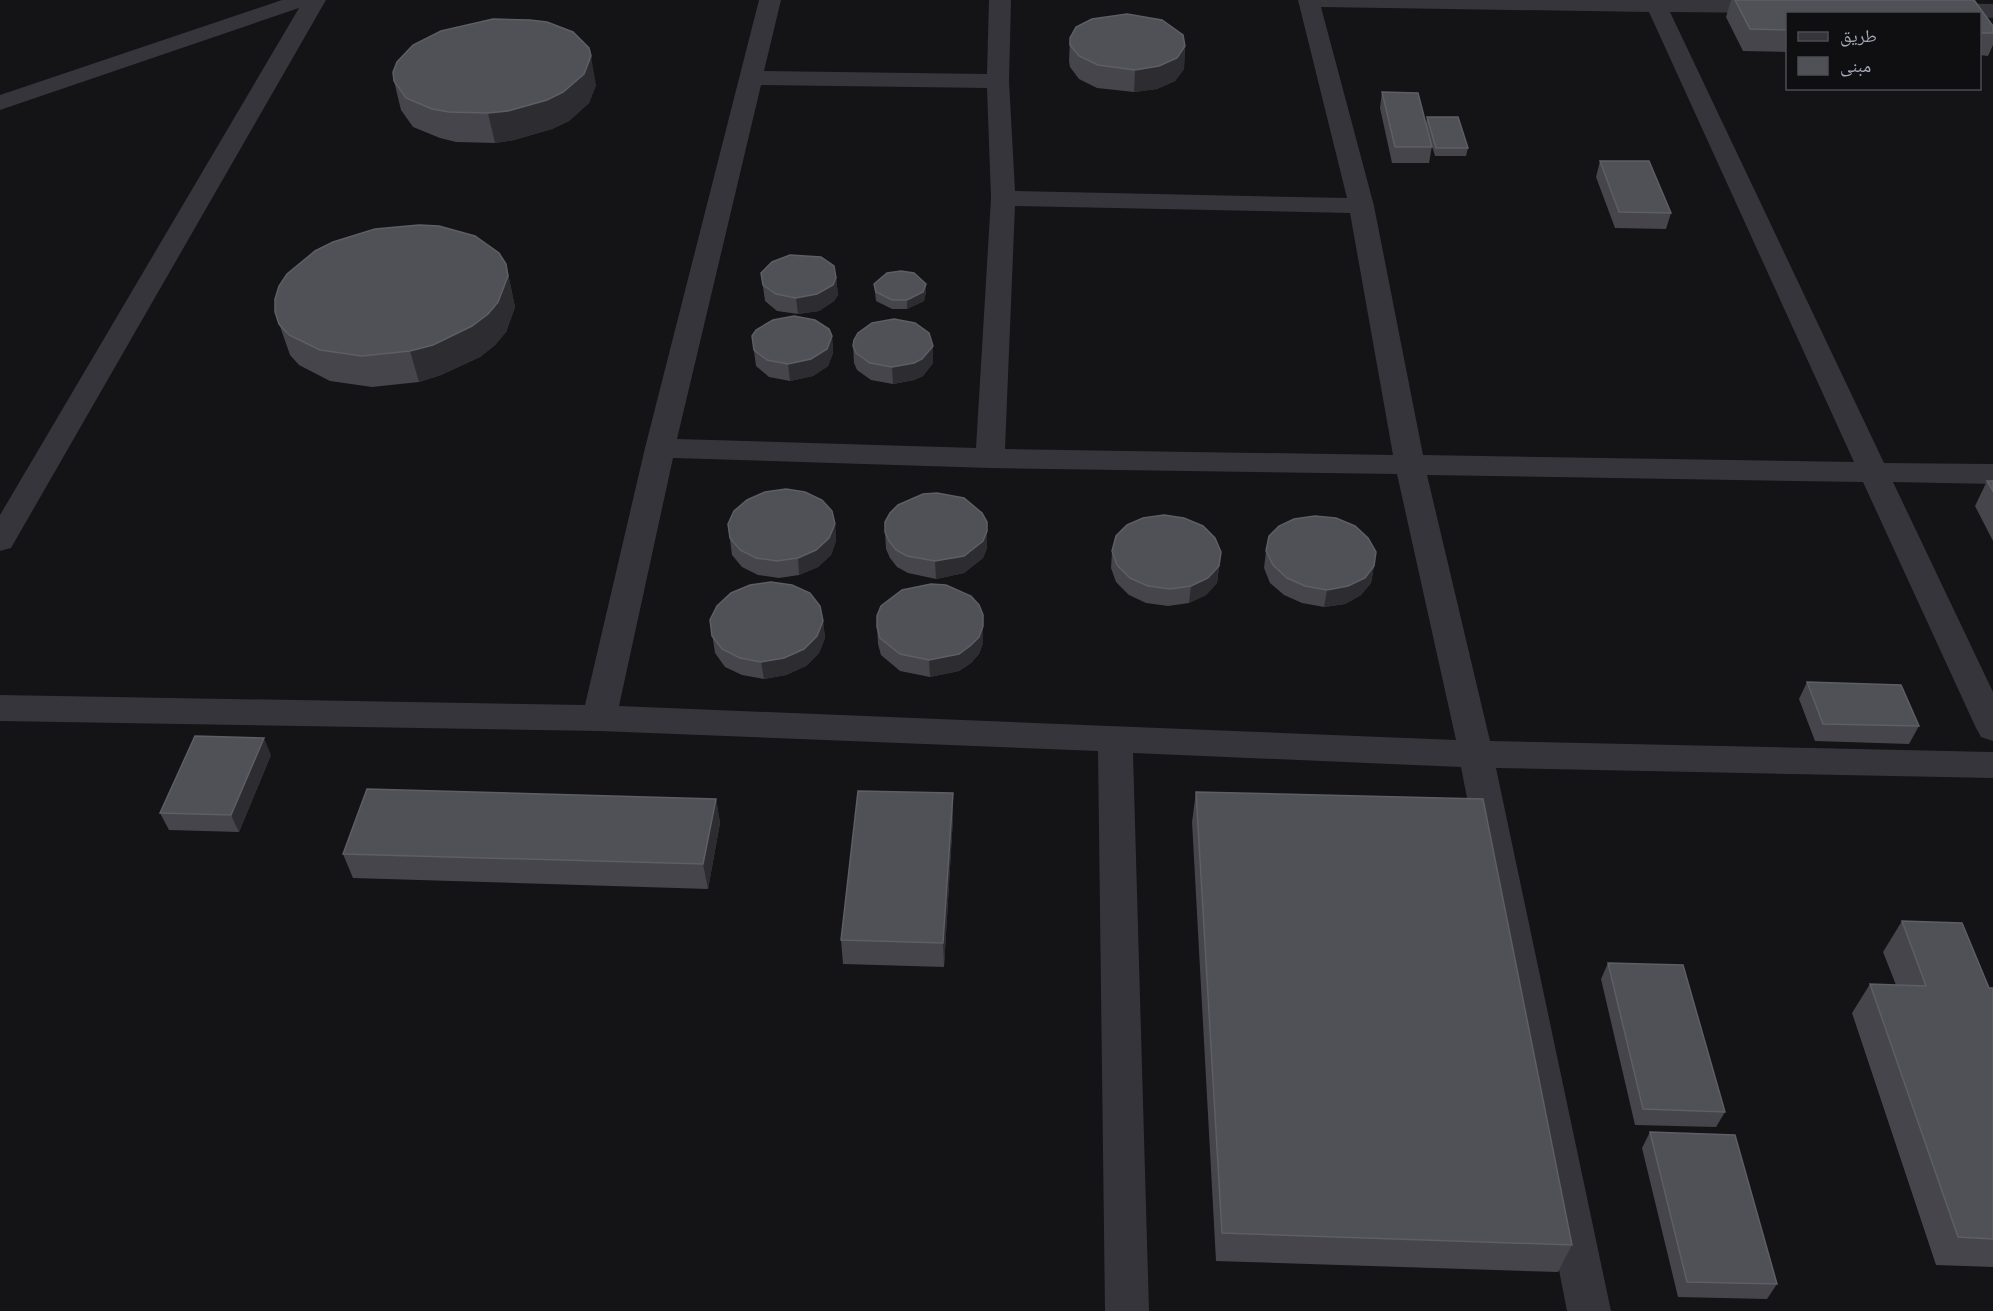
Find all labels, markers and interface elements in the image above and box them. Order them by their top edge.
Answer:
legend [1786,12,1981,90]
text: طريق [1840,25,1877,47]
text: مبنى [1840,55,1871,77]

